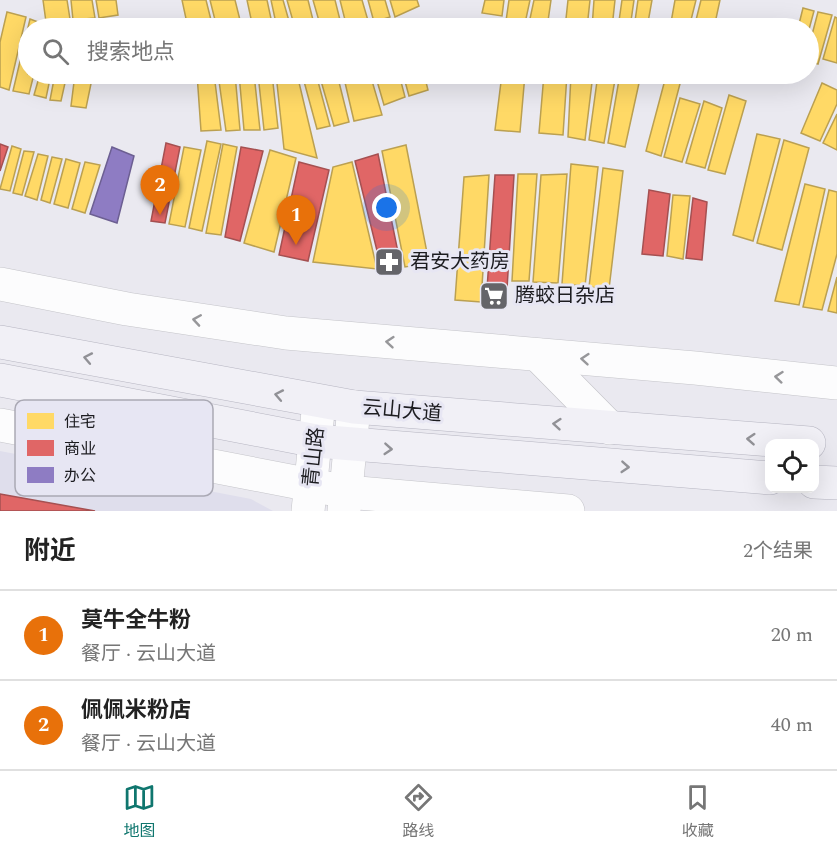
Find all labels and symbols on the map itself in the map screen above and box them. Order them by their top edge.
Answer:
pin: 2 [140,166,180,215]
your location [372,193,401,222]
pin: 1 [276,196,316,245]
pharmacy icon: 君安大药房 [373,246,405,278]
place label: 君安大药房 [410,247,510,277]
supermarket icon: 腾蛟日杂店 [478,280,510,312]
place label: 腾蛟日杂店 [515,281,615,311]
one-way arrow [192,314,202,327]
one-way arrow [386,336,395,349]
one-way arrow [83,352,93,365]
one-way arrow [580,353,589,366]
one-way arrow [774,371,783,384]
one-way arrow [275,389,285,402]
street label: 云山大道 [361,393,443,429]
legend [15,400,213,496]
text: 住宅 [64,410,96,434]
one-way arrow [552,417,561,430]
street label: 青山路 [296,426,332,488]
one-way arrow [747,433,756,446]
text: 商业 [64,437,96,461]
one-way arrow [384,442,393,455]
one-way arrow [620,460,629,473]
text: 办公 [64,464,96,488]

